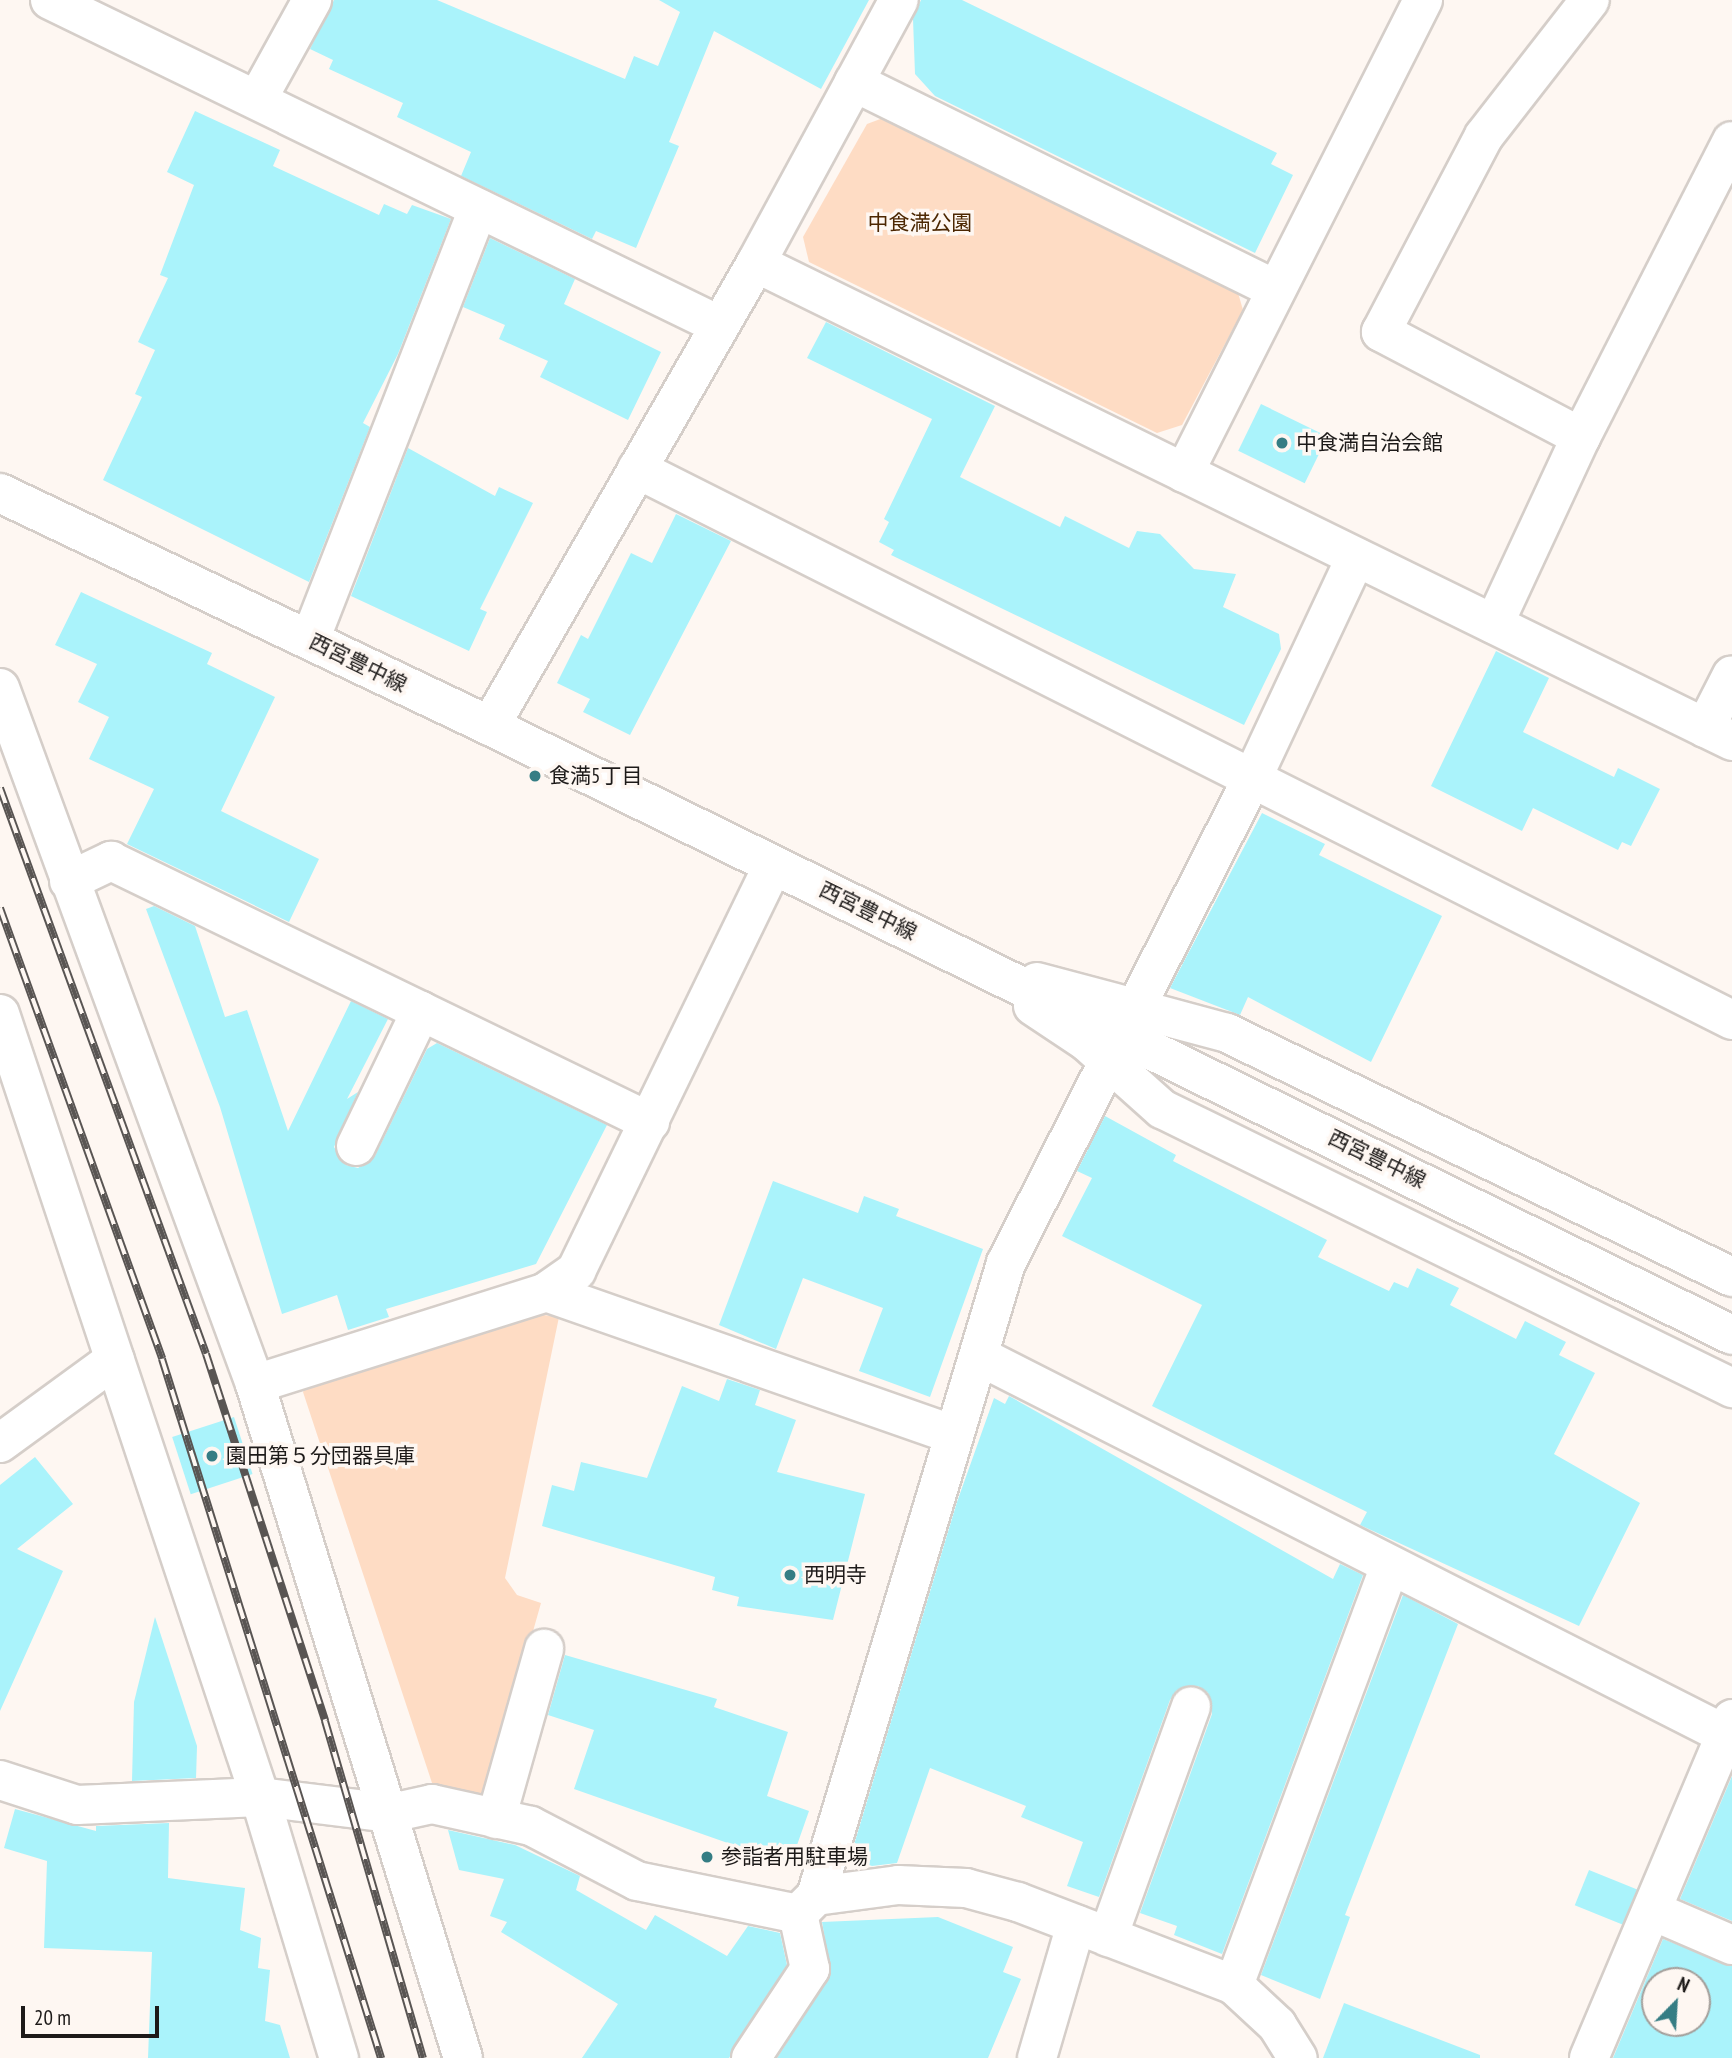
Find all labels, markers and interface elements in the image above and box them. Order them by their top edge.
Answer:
park label: 中食満公園 [868,210,972,236]
place label: 中食満自治会館 [1296,430,1443,456]
marker: 中食満自治会館 [1274,435,1290,451]
street label: 西宮豊中線 [305,629,411,697]
place label: 食満5丁目 [549,763,642,789]
marker: 食満5丁目 [527,768,543,784]
street label: 西宮豊中線 [815,877,921,945]
street label: 西宮豊中線 [1324,1125,1430,1193]
place label: 園田第５分団器具庫 [226,1443,415,1469]
marker: 園田第５分団器具庫 [204,1448,220,1464]
place label: 西明寺 [804,1562,867,1588]
marker: 西明寺 [782,1567,798,1583]
place label: 参詣者用駐車場 [721,1844,868,1870]
marker: 参詣者用駐車場 [699,1849,715,1865]
north arrow [1641,1967,1711,2037]
text: N [1674,1972,1693,1998]
scale bar [24,1992,163,2036]
text: 20 m [34,2004,71,2031]

